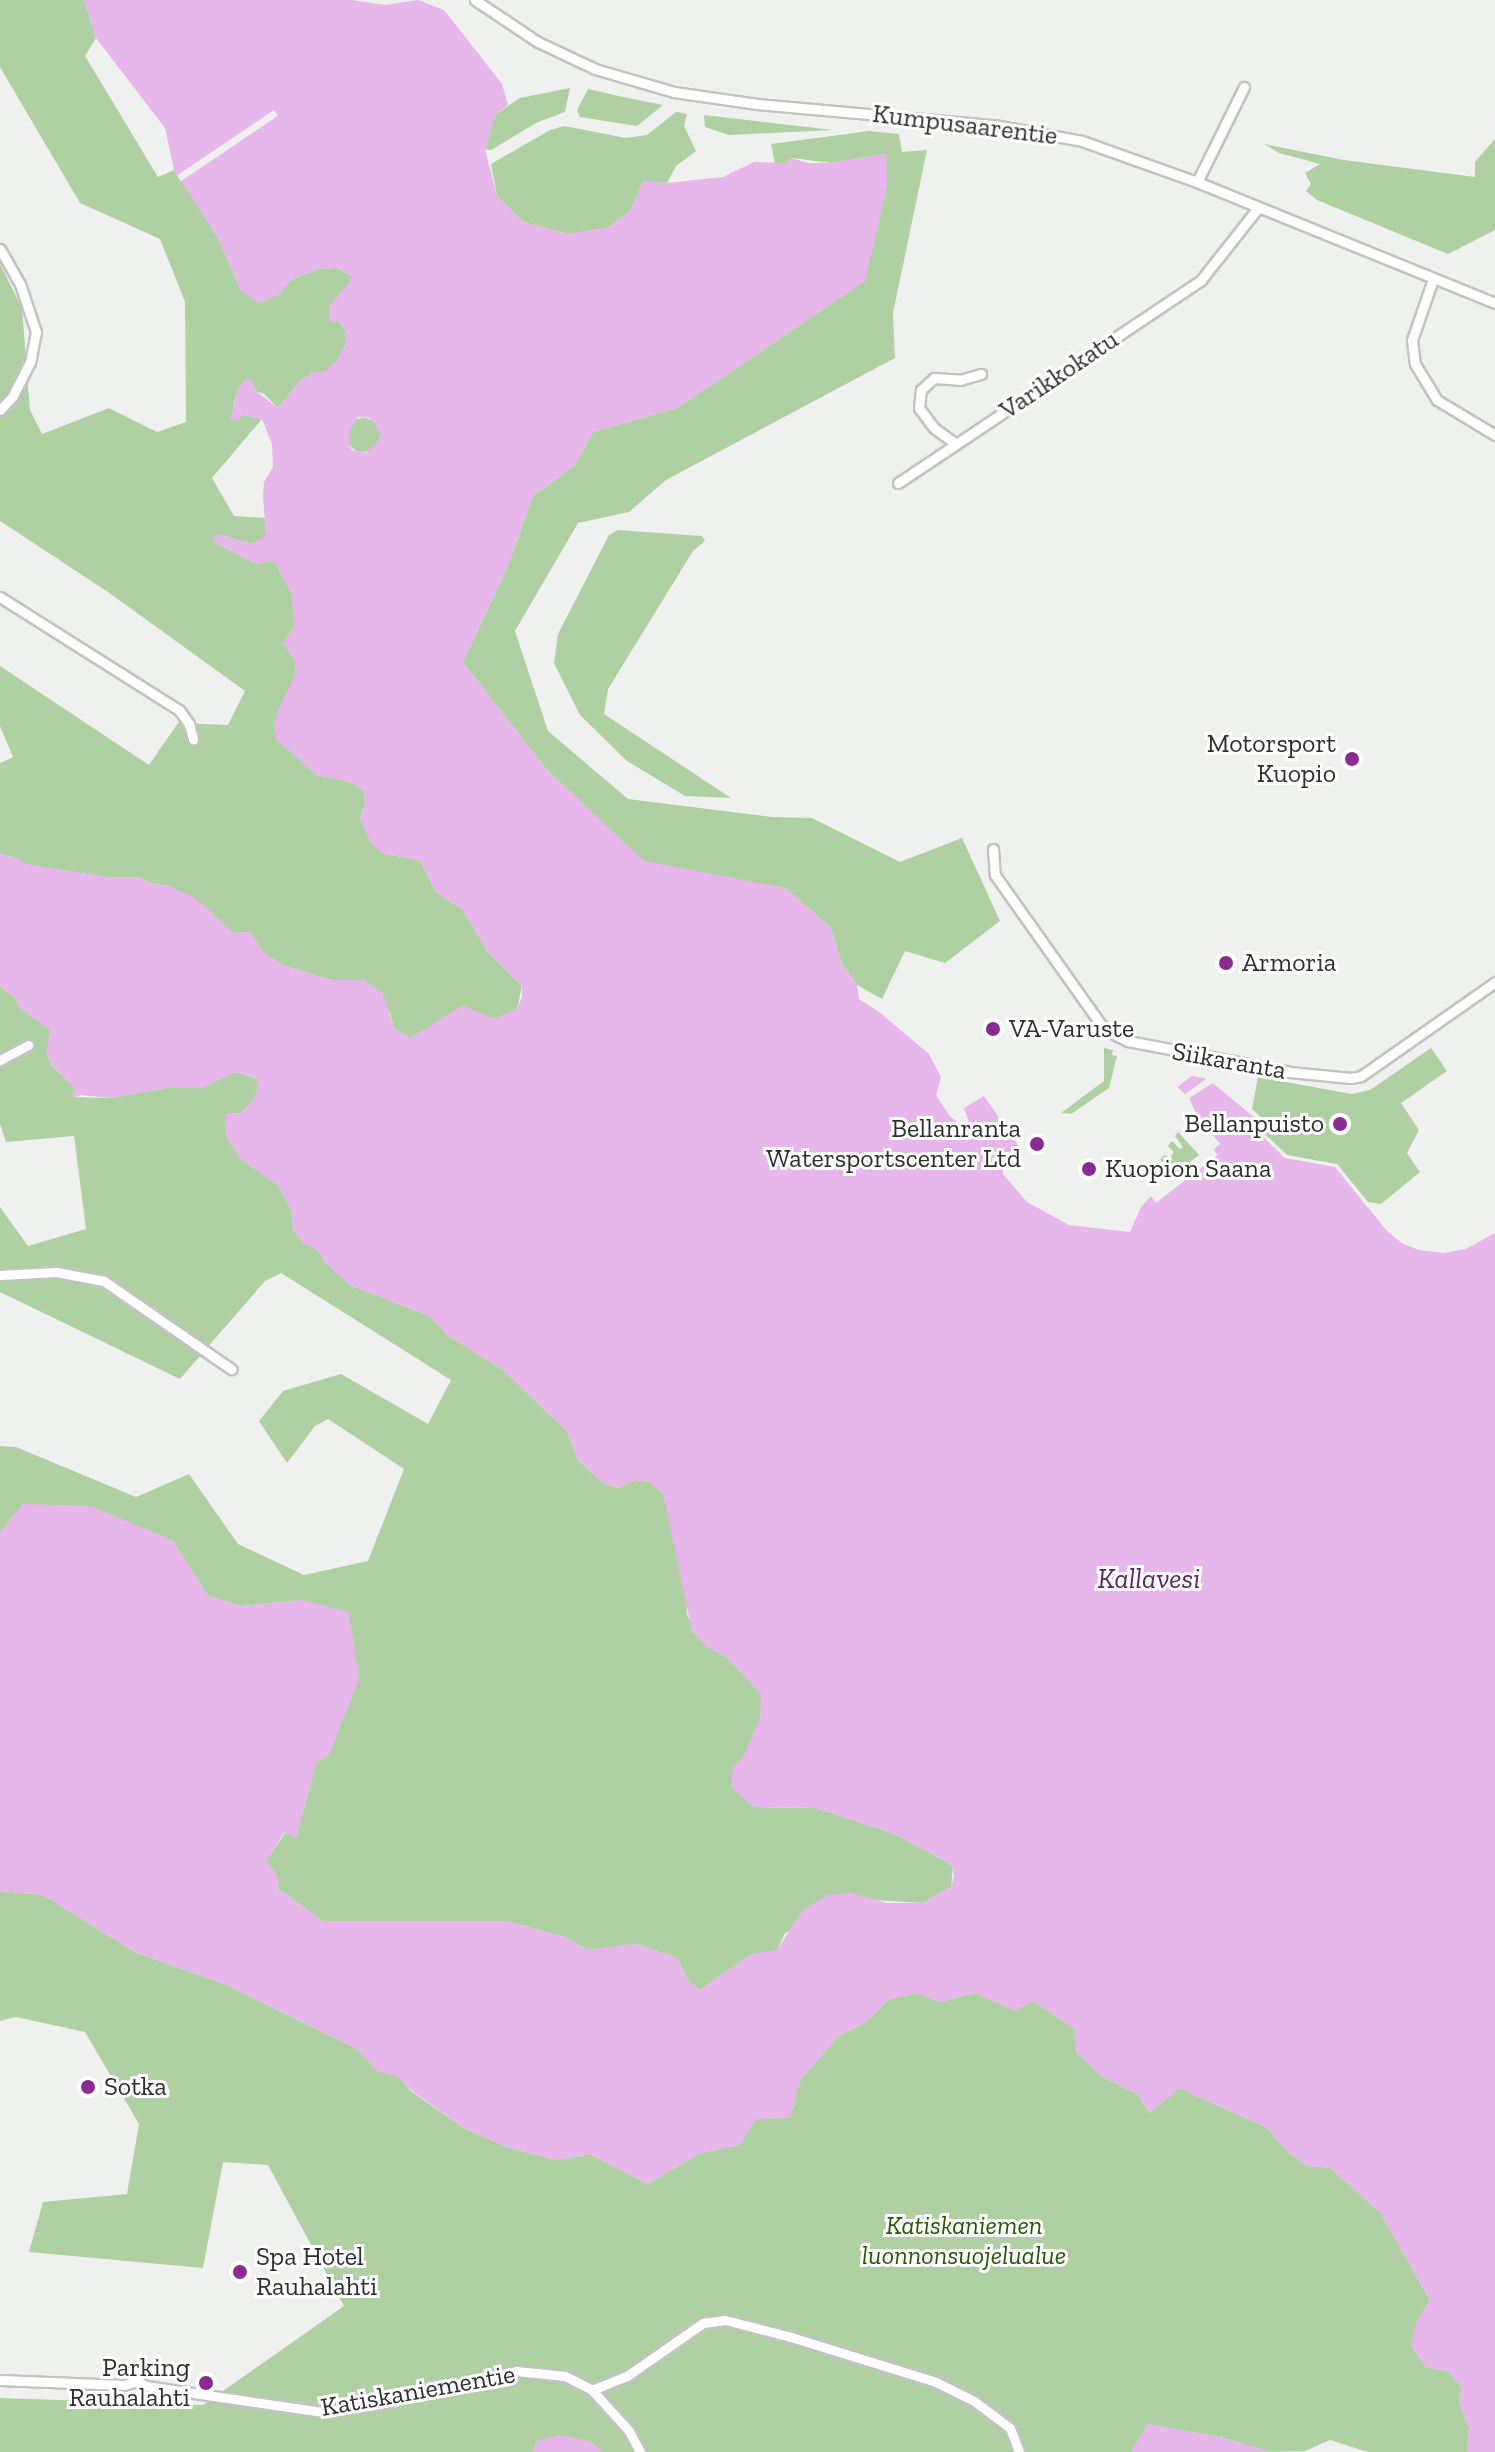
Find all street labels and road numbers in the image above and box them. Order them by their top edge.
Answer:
street label: Kumpusaarentie [871,98,1059,152]
street label: Varikkokatu [994,324,1124,426]
street label: Siikaranta [1170,1036,1288,1086]
street label: Katiskaniementie [318,2359,518,2423]

